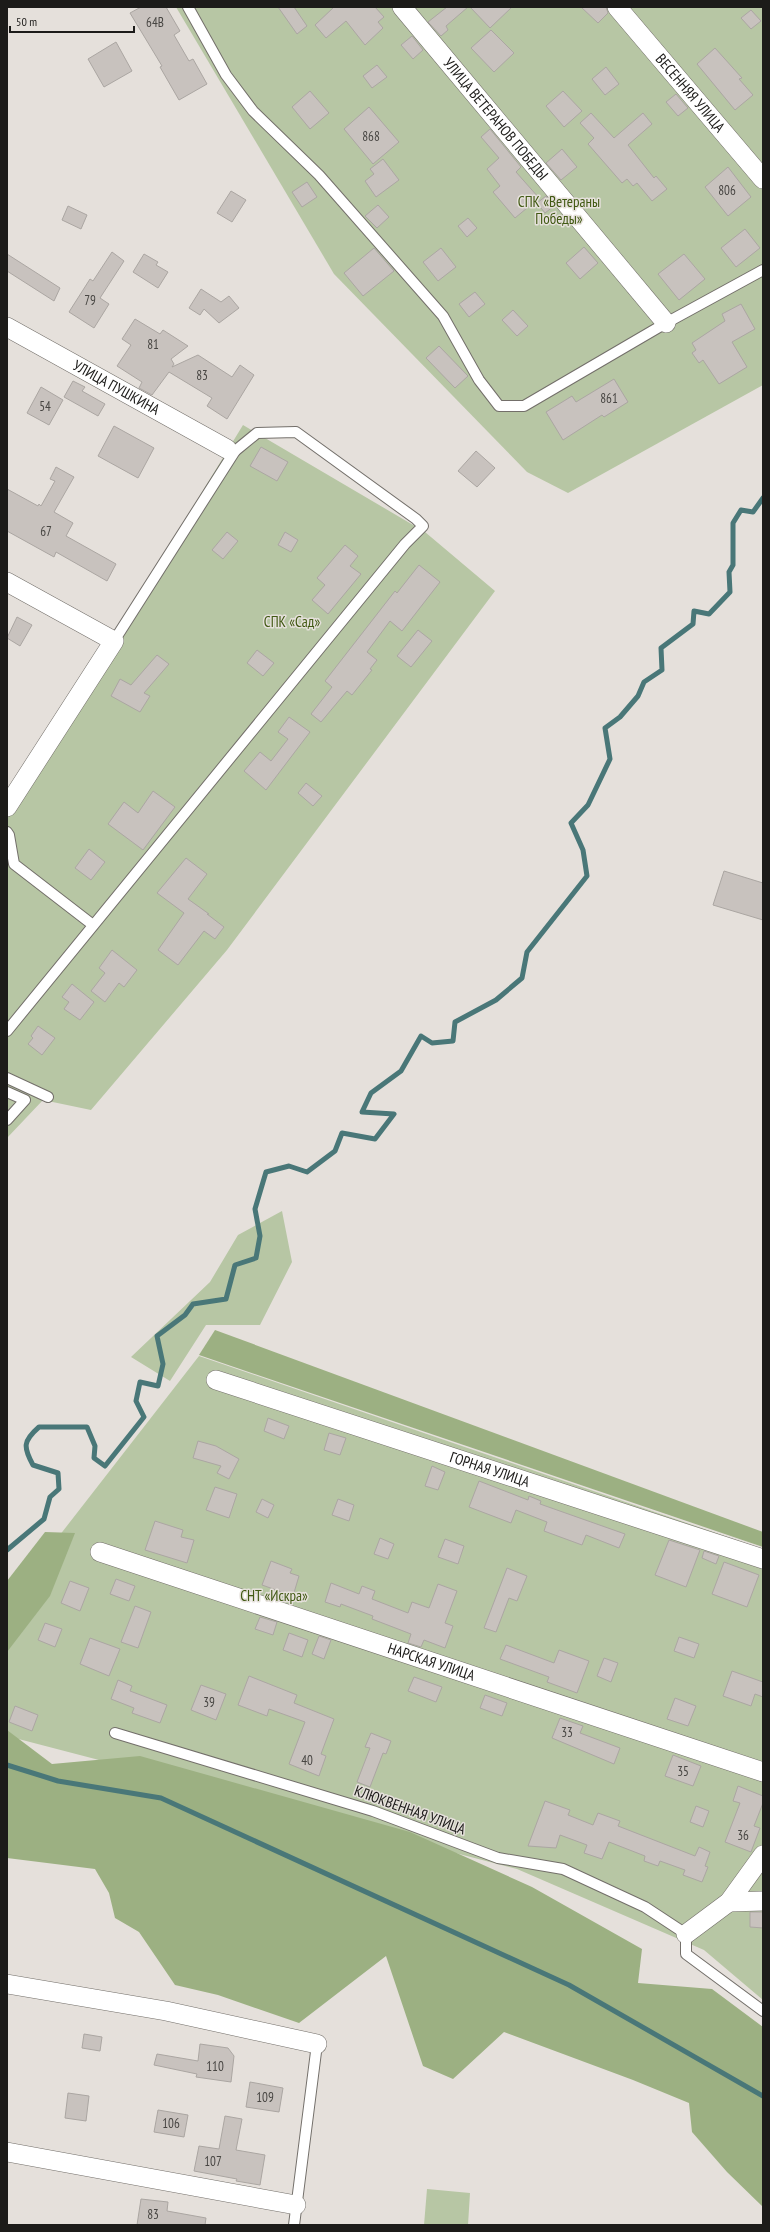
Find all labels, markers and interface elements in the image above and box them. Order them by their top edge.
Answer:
scale bar [10,8,134,34]
text: 50 m [16,14,37,29]
house number: 64В [146,14,164,31]
street label: ВЕСЕННЯЯ УЛИЦА [652,50,730,137]
street label: УЛИЦА ВЕТЕРАНОВ ПОБЕДЫ [440,54,552,184]
house number: 868 [362,128,380,145]
house number: 806 [718,182,736,199]
park label: СПК «Ветераны Победы» [518,192,600,228]
house number: 79 [84,292,96,309]
house number: 81 [147,336,159,353]
street label: УЛИЦА ПУШКИНА [70,356,164,419]
house number: 83 [196,367,208,384]
house number: 861 [600,390,618,407]
house number: 54 [39,398,51,415]
house number: 67 [40,523,52,540]
park label: СПК «Сад» [264,612,320,631]
street label: ГОРНАЯ УЛИЦА [448,1447,533,1491]
park label: СНТ «Искра» [240,1586,308,1605]
street label: НАРСКАЯ УЛИЦА [385,1638,478,1685]
house number: 39 [203,1694,215,1711]
house number: 33 [561,1724,573,1741]
house number: 40 [301,1752,313,1769]
house number: 35 [677,1763,689,1780]
street label: КЛЮКВЕННАЯ УЛИЦА [352,1781,469,1839]
house number: 36 [737,1827,749,1844]
house number: 110 [206,2058,224,2075]
house number: 109 [256,2089,274,2106]
house number: 106 [162,2115,180,2132]
house number: 107 [204,2153,222,2170]
house number: 83 [147,2206,159,2223]

